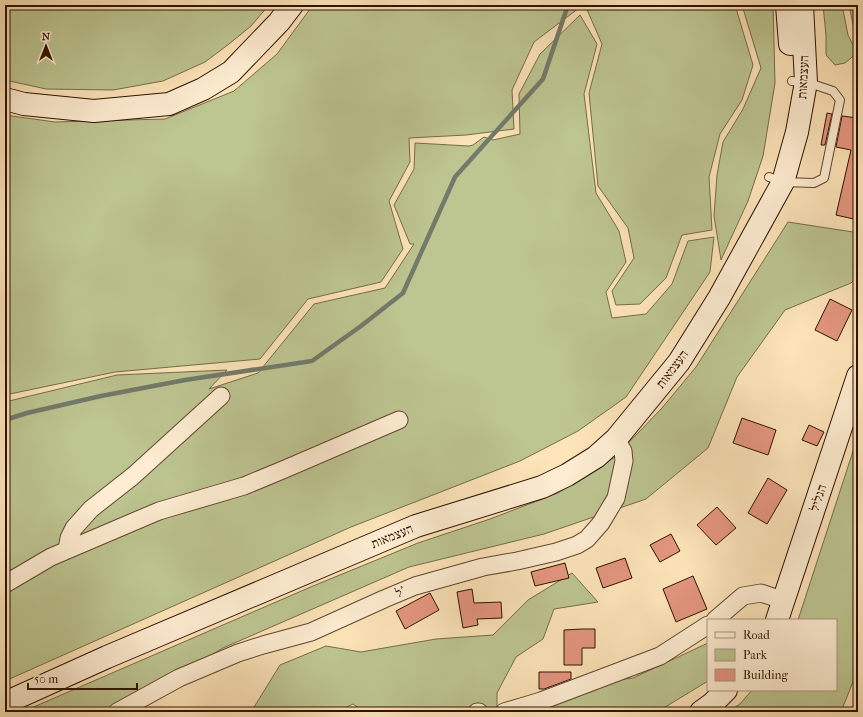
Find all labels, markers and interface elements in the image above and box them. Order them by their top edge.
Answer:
north arrow [26,26,66,66]
text: N [42,30,51,43]
street label: העצמאות [794,55,812,99]
street label: העצמאות [653,347,691,391]
street label: הגליל [807,483,829,513]
street label: העצמאות [369,521,415,551]
street label: ל' [393,583,407,601]
legend [707,619,837,691]
text: Road [743,628,770,642]
text: Park [743,648,768,662]
scale bar [28,665,137,691]
text: Building [743,668,788,682]
text: 50 m [34,672,58,686]

